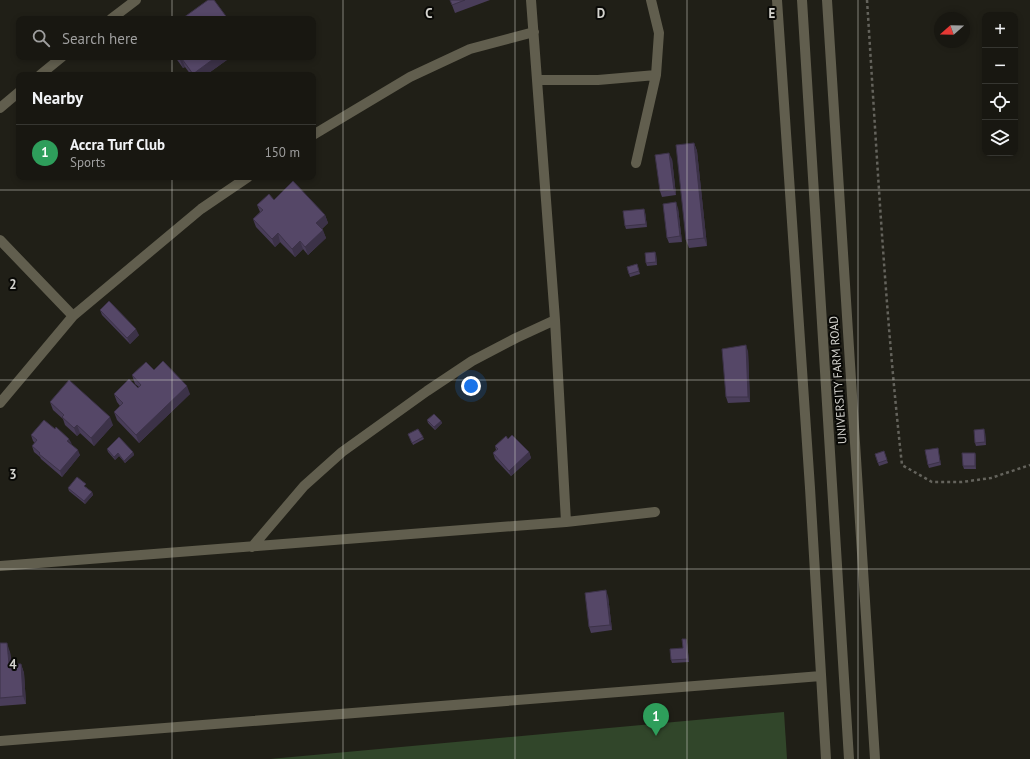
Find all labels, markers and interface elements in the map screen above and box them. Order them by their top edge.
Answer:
text: C [425,5,433,22]
text: D [597,5,605,22]
text: E [769,5,776,22]
north arrow [934,12,970,48]
map controls [982,12,1018,156]
button: + [982,12,1018,48]
search box [16,16,316,60]
icon: search [30,27,52,49]
text: Search here [62,29,138,48]
button: − [982,48,1018,84]
button: locate [982,84,1018,120]
text: Nearby [32,87,83,109]
button: layers [982,120,1018,156]
text: Accra Turf Club [70,135,165,154]
text: 1 [41,144,49,161]
text: 150 m [265,144,300,161]
text: Sports [70,154,106,171]
text: 2 [9,276,17,293]
street label: UNIVERSITY FARM ROAD [826,315,849,445]
your location [461,376,481,396]
text: 3 [9,466,17,483]
text: 4 [9,656,17,673]
pin: 1 [643,703,669,736]

